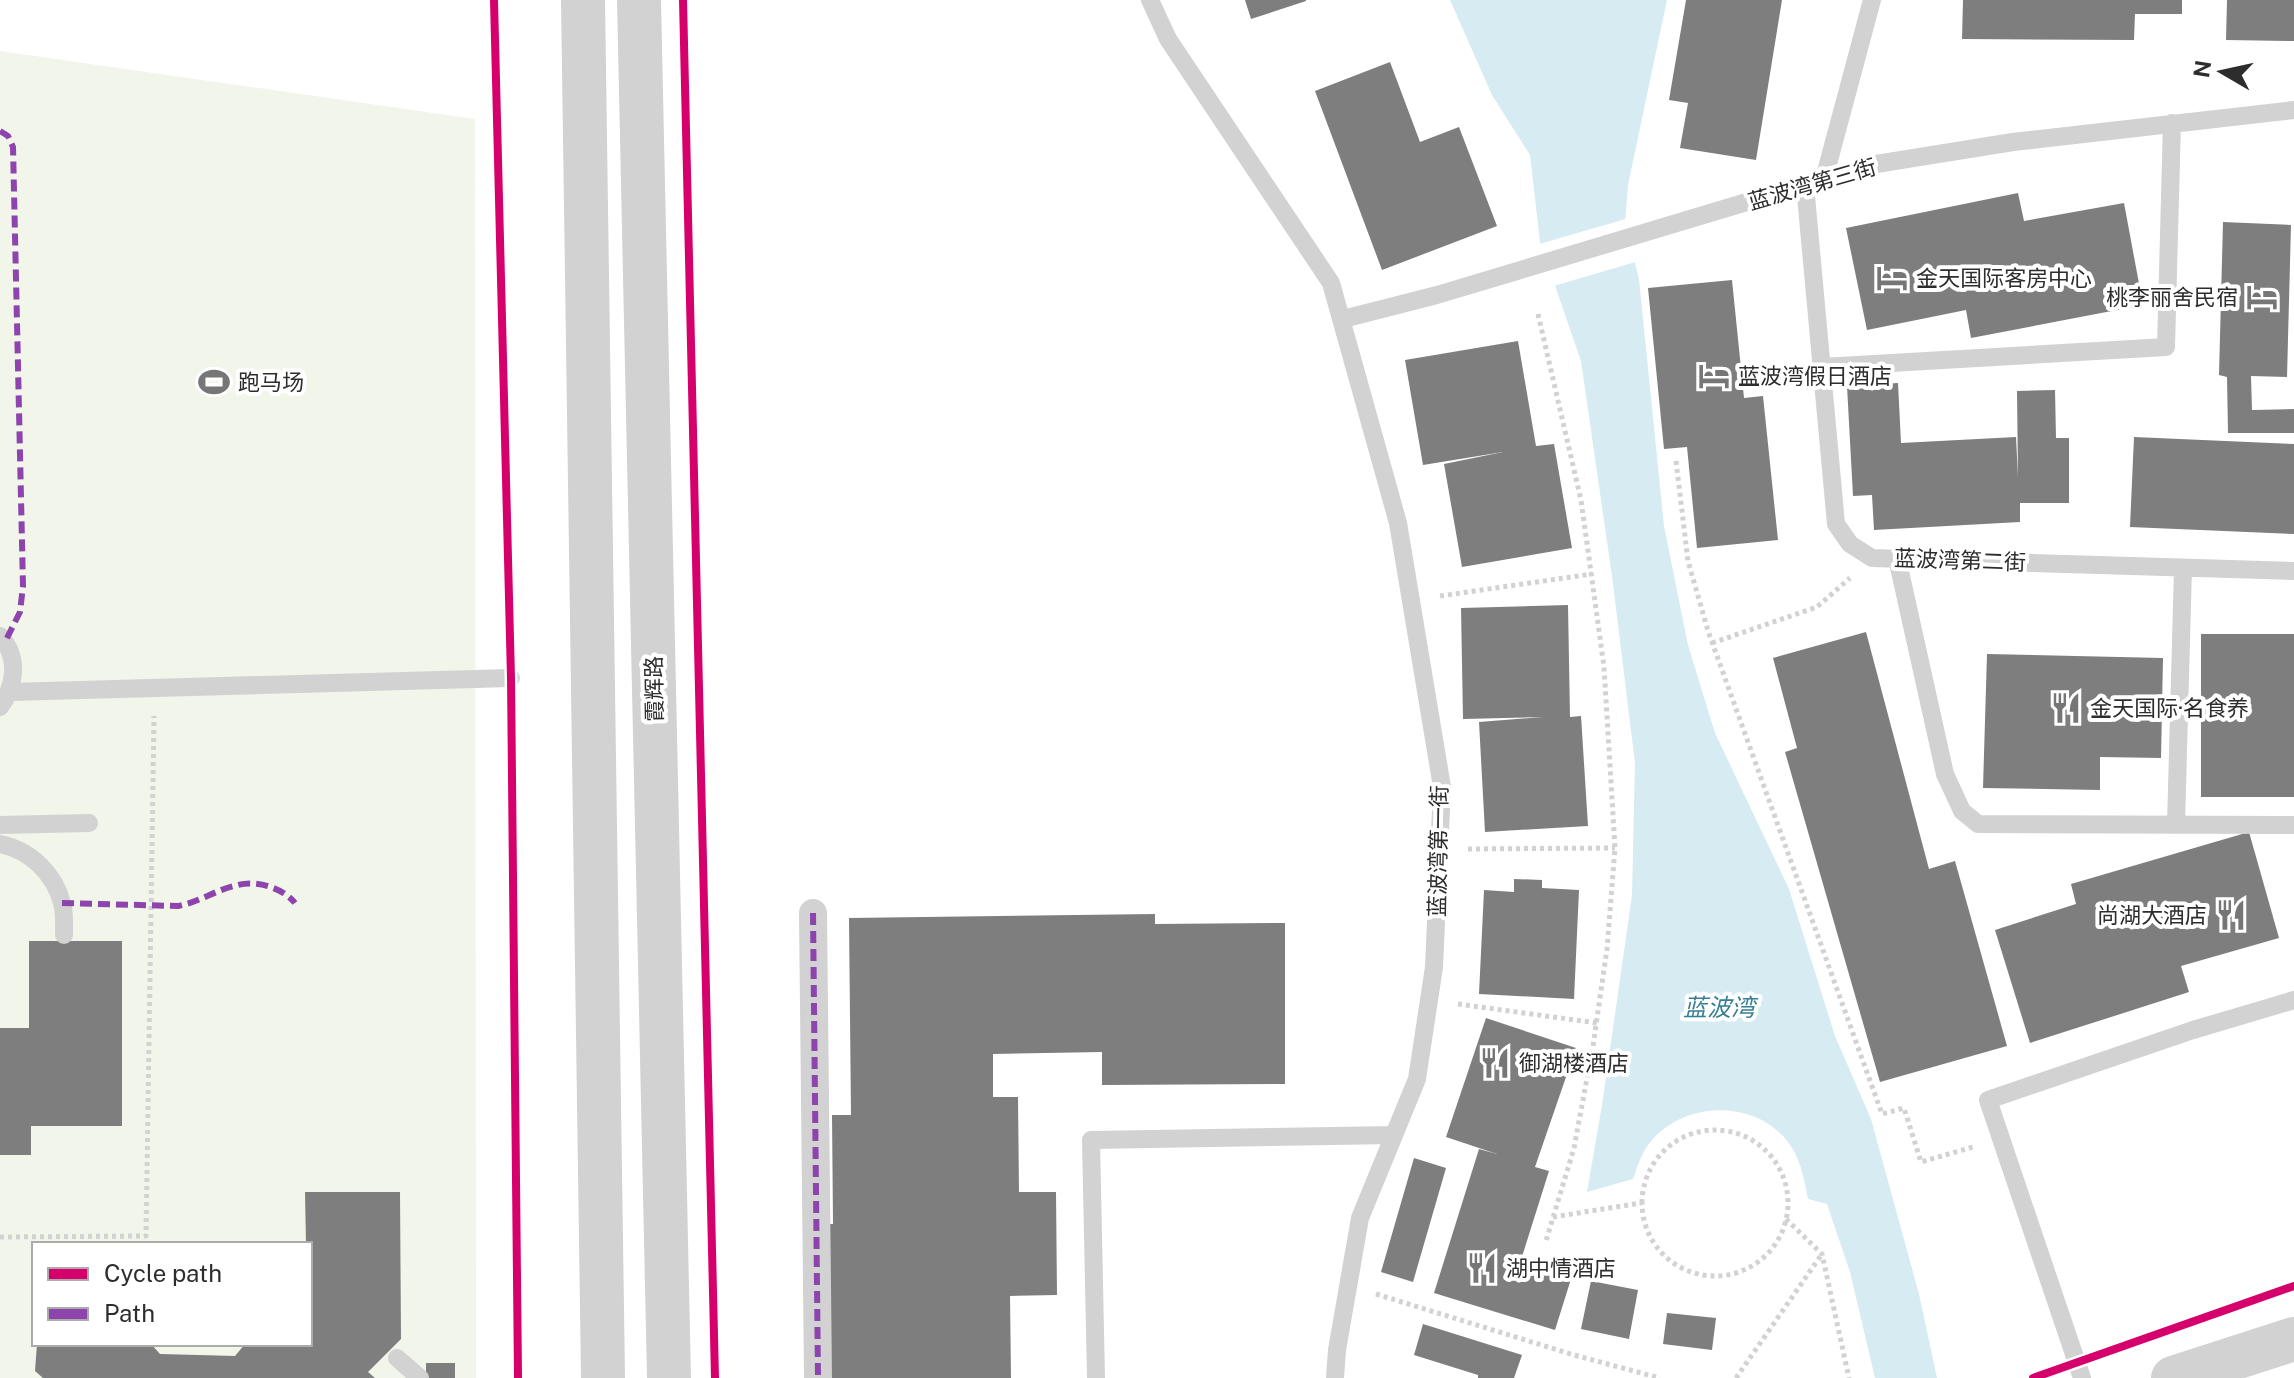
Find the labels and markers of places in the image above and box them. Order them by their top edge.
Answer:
hotel icon: 金天国际客房中心 [1875,261,1909,295]
place label: 金天国际客房中心 [1916,265,2092,291]
hotel icon: 桃李丽舍民宿 [2245,280,2279,314]
place label: 桃李丽舍民宿 [2106,284,2238,310]
hotel icon: 蓝波湾假日酒店 [1697,359,1731,393]
place label: 蓝波湾假日酒店 [1738,363,1892,389]
sports icon: 跑马场 [197,365,231,399]
place label: 跑马场 [238,369,304,395]
restaurant icon: 金天国际·名食养 [2049,691,2083,725]
place label: 金天国际·名食养 [2090,695,2249,721]
restaurant icon: 尚湖大酒店 [2214,898,2248,932]
place label: 尚湖大酒店 [2097,902,2207,928]
restaurant icon: 御湖楼酒店 [1478,1046,1512,1080]
place label: 御湖楼酒店 [1519,1050,1629,1076]
restaurant icon: 湖中情酒店 [1465,1251,1499,1285]
place label: 湖中情酒店 [1506,1255,1616,1281]

